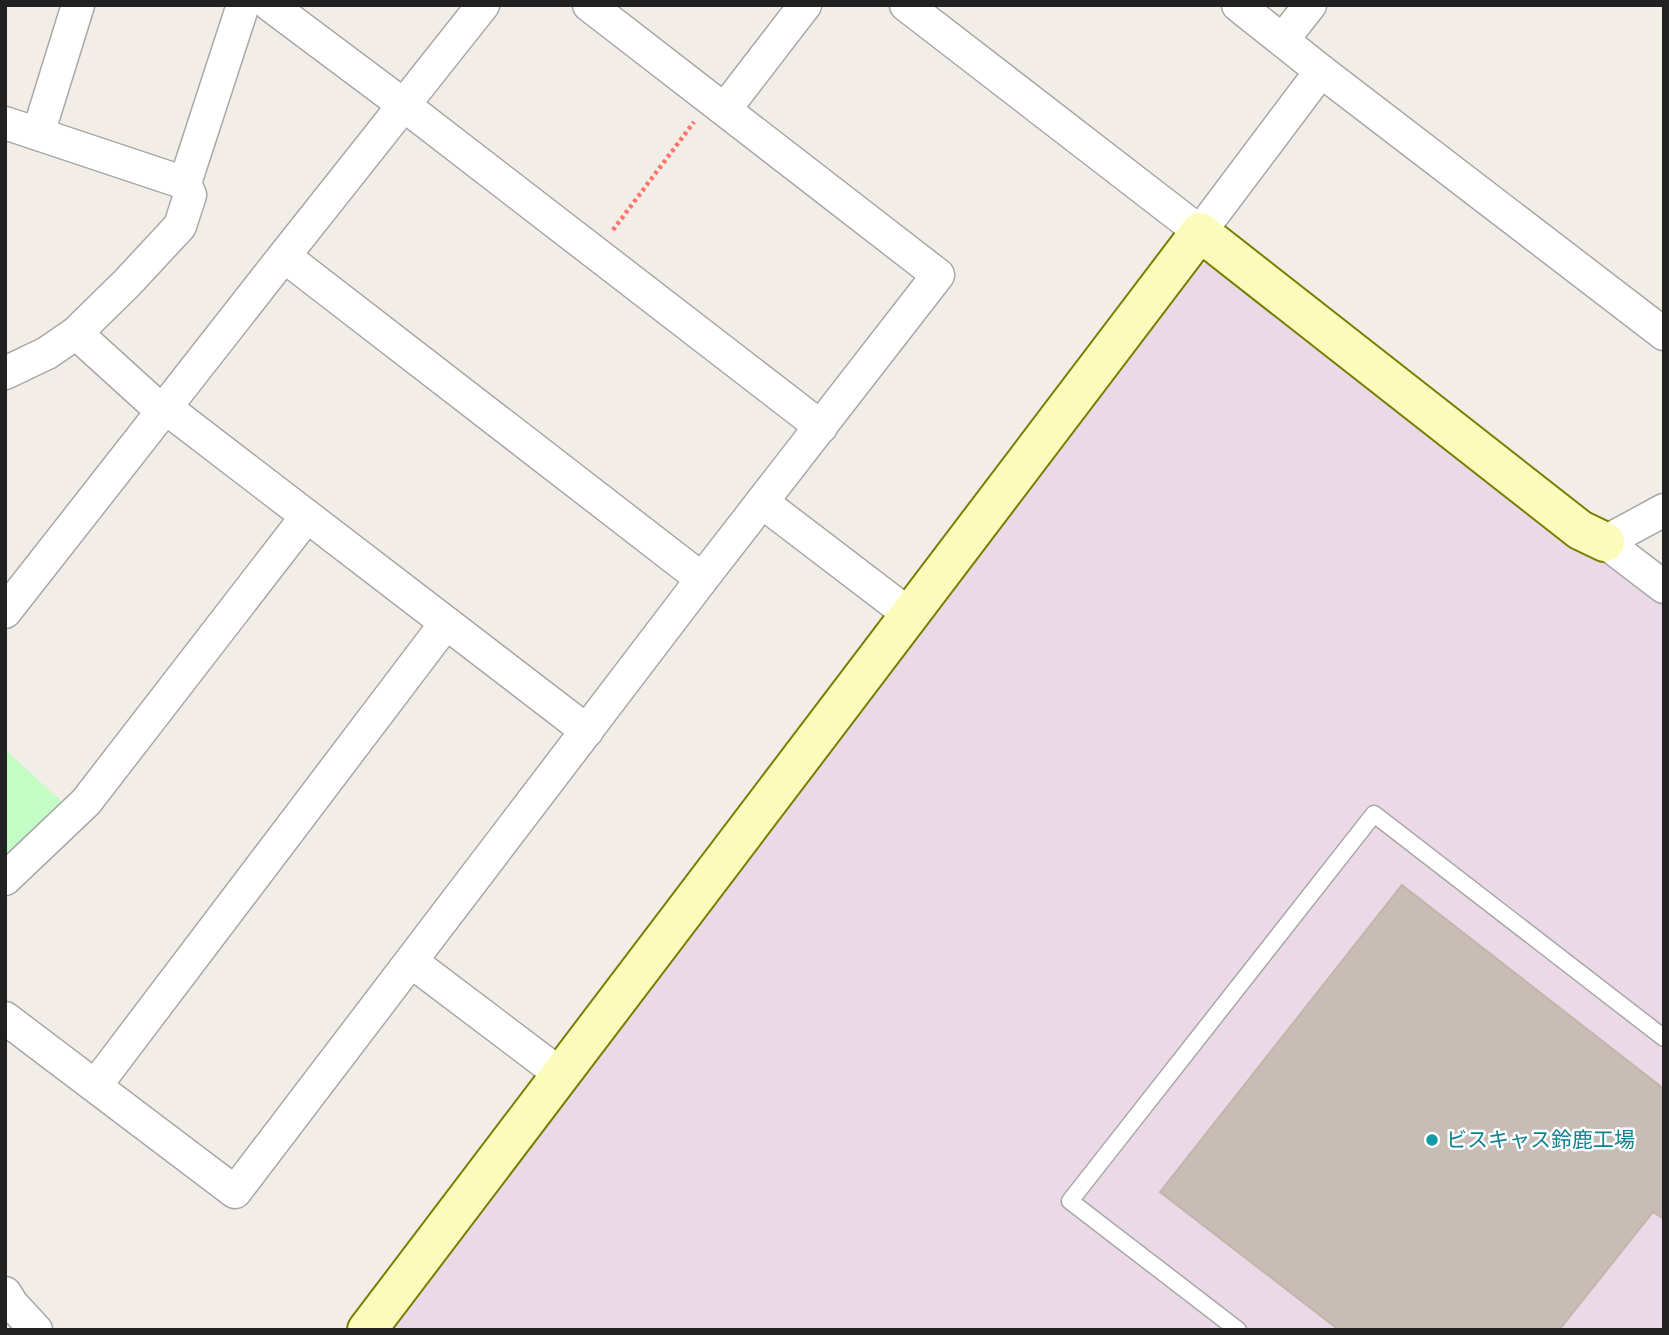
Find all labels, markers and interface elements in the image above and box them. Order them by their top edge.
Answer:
place label: ビスキャス鈴鹿工場 [1446,1128,1635,1155]
marker: ビスキャス鈴鹿工場 [1424,1132,1440,1148]

